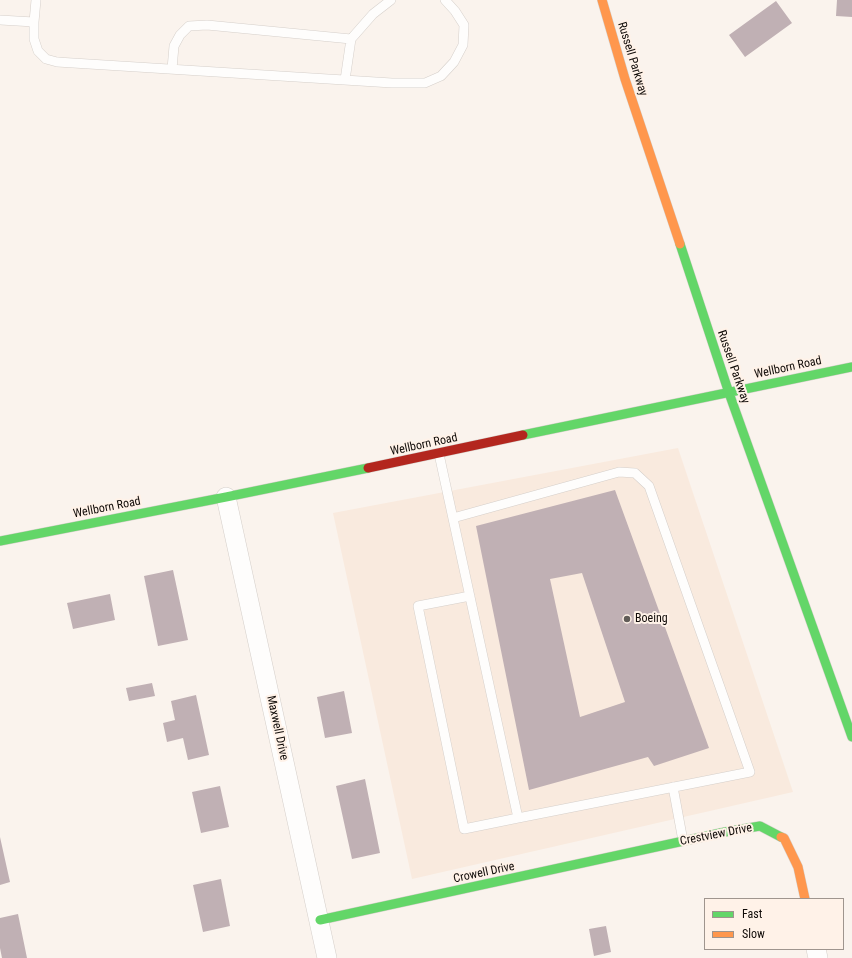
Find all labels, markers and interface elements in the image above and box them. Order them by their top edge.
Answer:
street label: Russell Parkway [614,20,650,98]
street label: Russell Parkway [714,328,752,406]
street label: Wellborn Road [753,354,823,382]
street label: Wellborn Road [389,431,459,459]
street label: Wellborn Road [72,494,142,522]
place label: Boeing [635,612,668,626]
marker: Boeing [622,614,632,624]
street label: Maxwell Drive [263,694,291,762]
street label: Crestview Drive [679,821,753,849]
street label: Crowell Drive [452,860,516,886]
legend [704,898,844,950]
text: Fast [742,907,762,921]
text: Slow [742,927,765,941]

